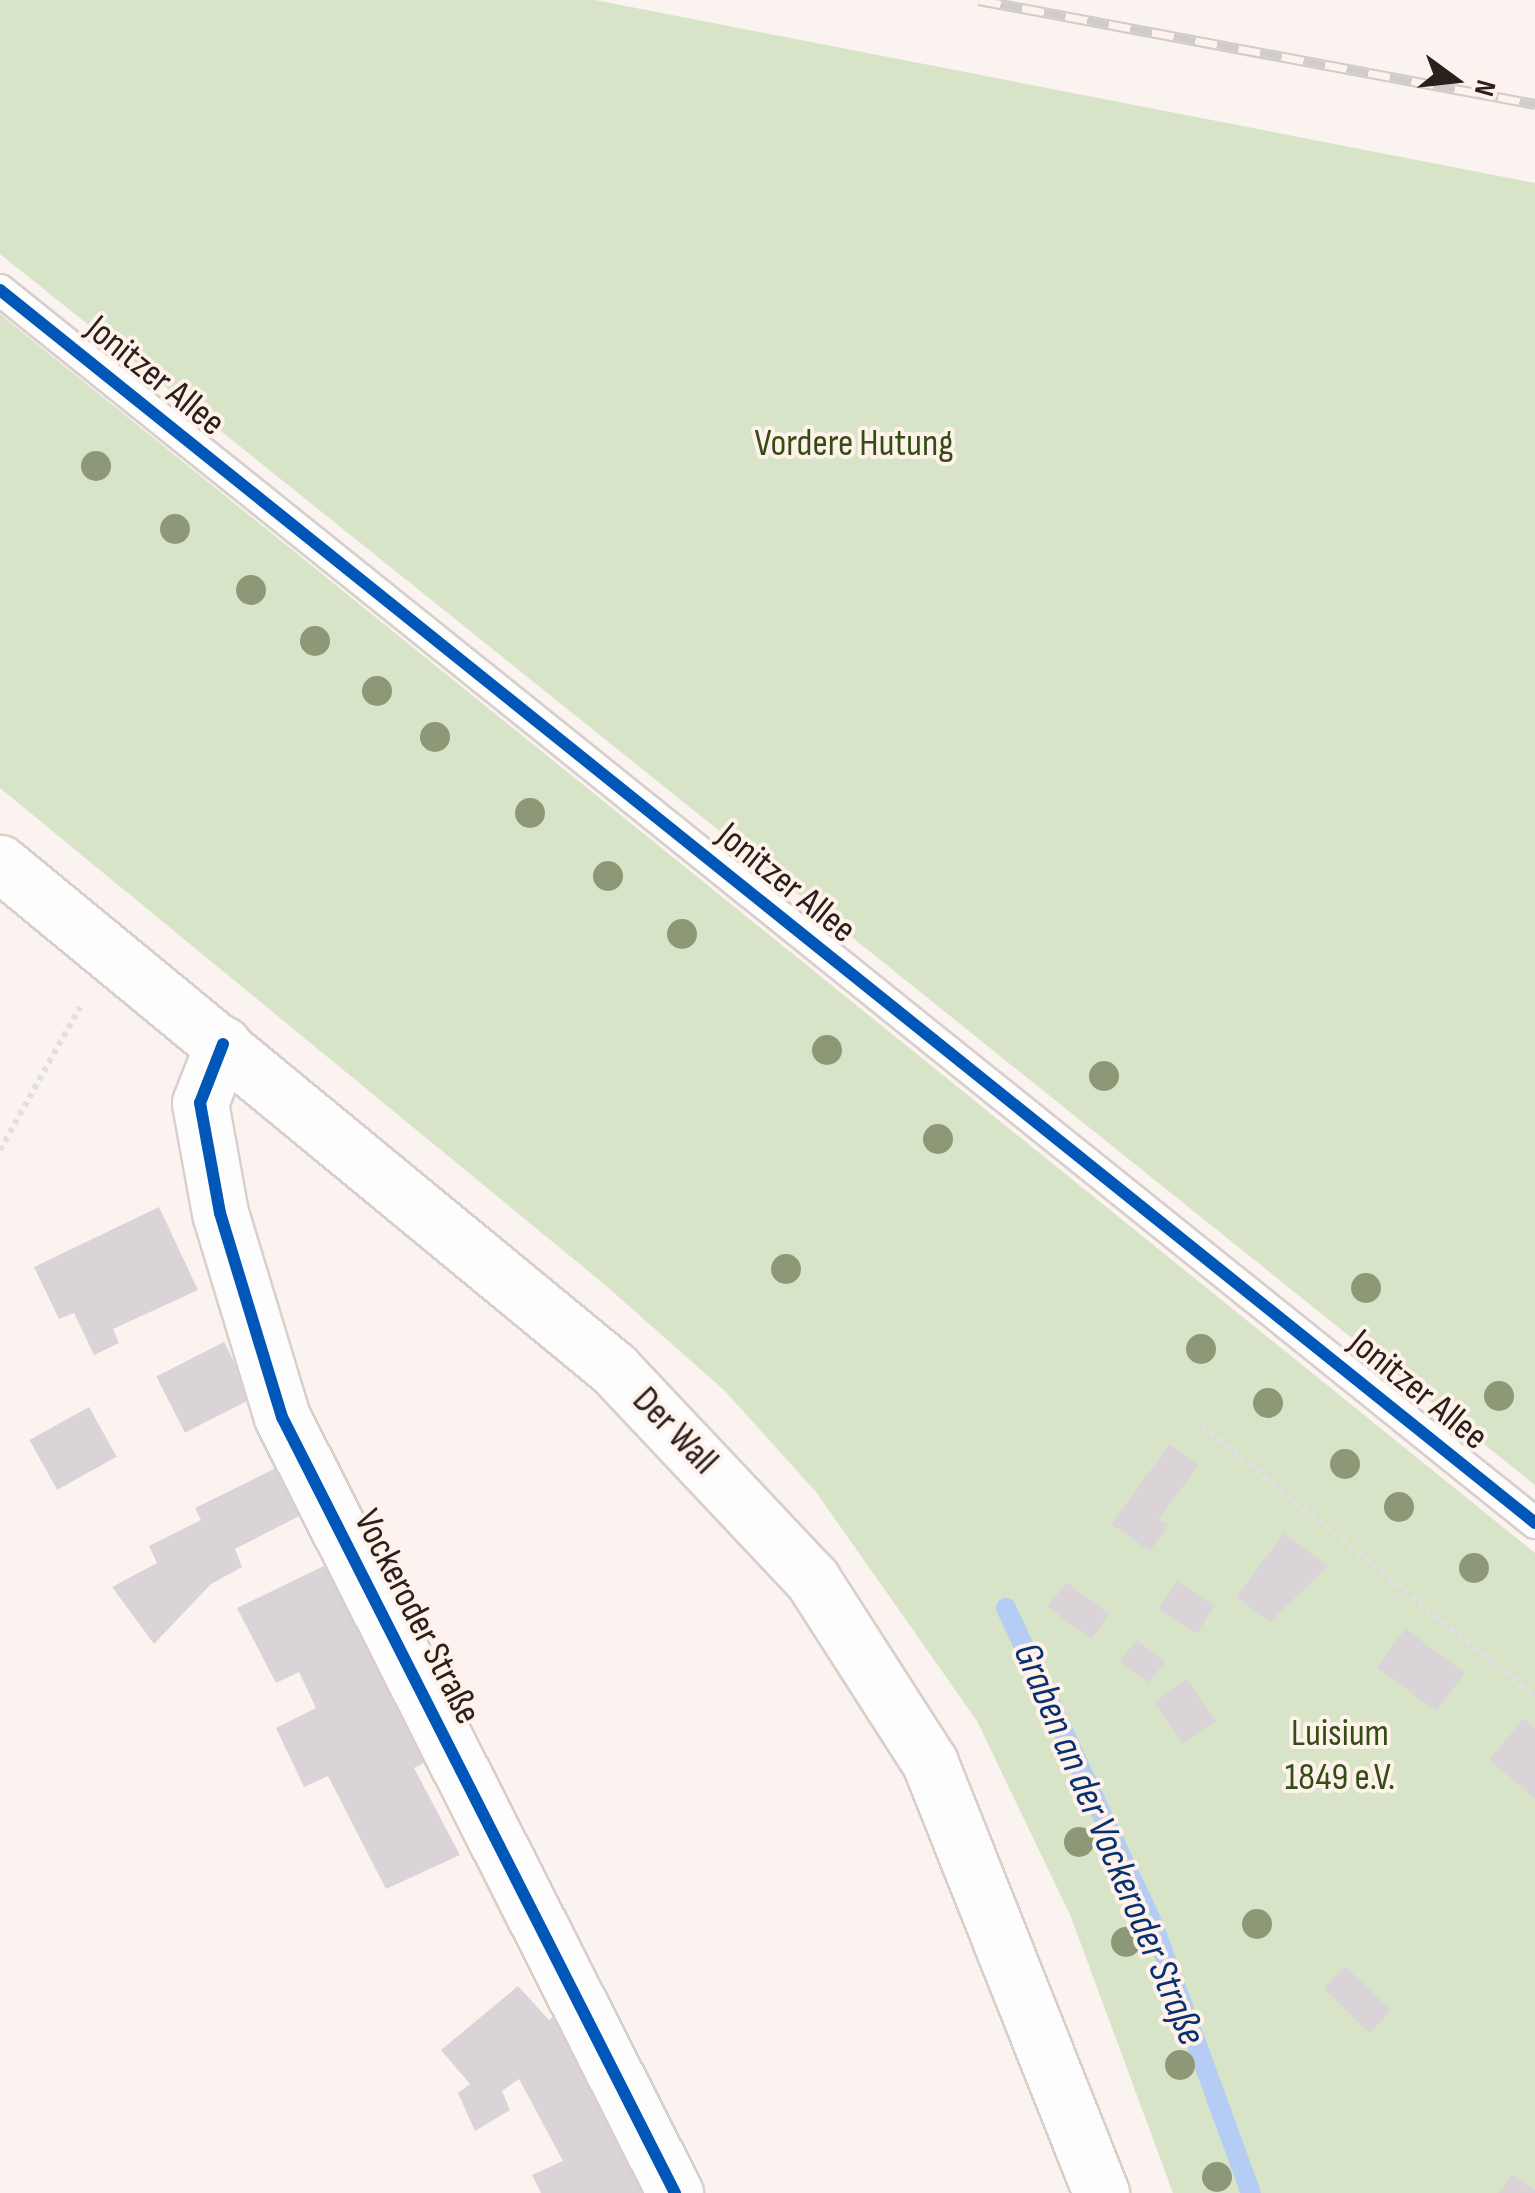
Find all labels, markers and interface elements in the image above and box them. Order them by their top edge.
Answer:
north arrow [1405,30,1505,130]
text: N [1467,76,1502,99]
street label: Jonitzer Allee [76,306,234,446]
park label: Vordere Hutung [755,421,953,467]
street label: Jonitzer Allee [707,813,865,953]
street label: Jonitzer Allee [1339,1320,1497,1460]
street label: Der Wall [623,1378,727,1484]
street label: Vockeroder Straße [344,1502,490,1732]
water label: Graben an der Vockeroder Straße [1002,1636,1216,2052]
park label: Luisium 1849 e.V. [1285,1711,1395,1800]

